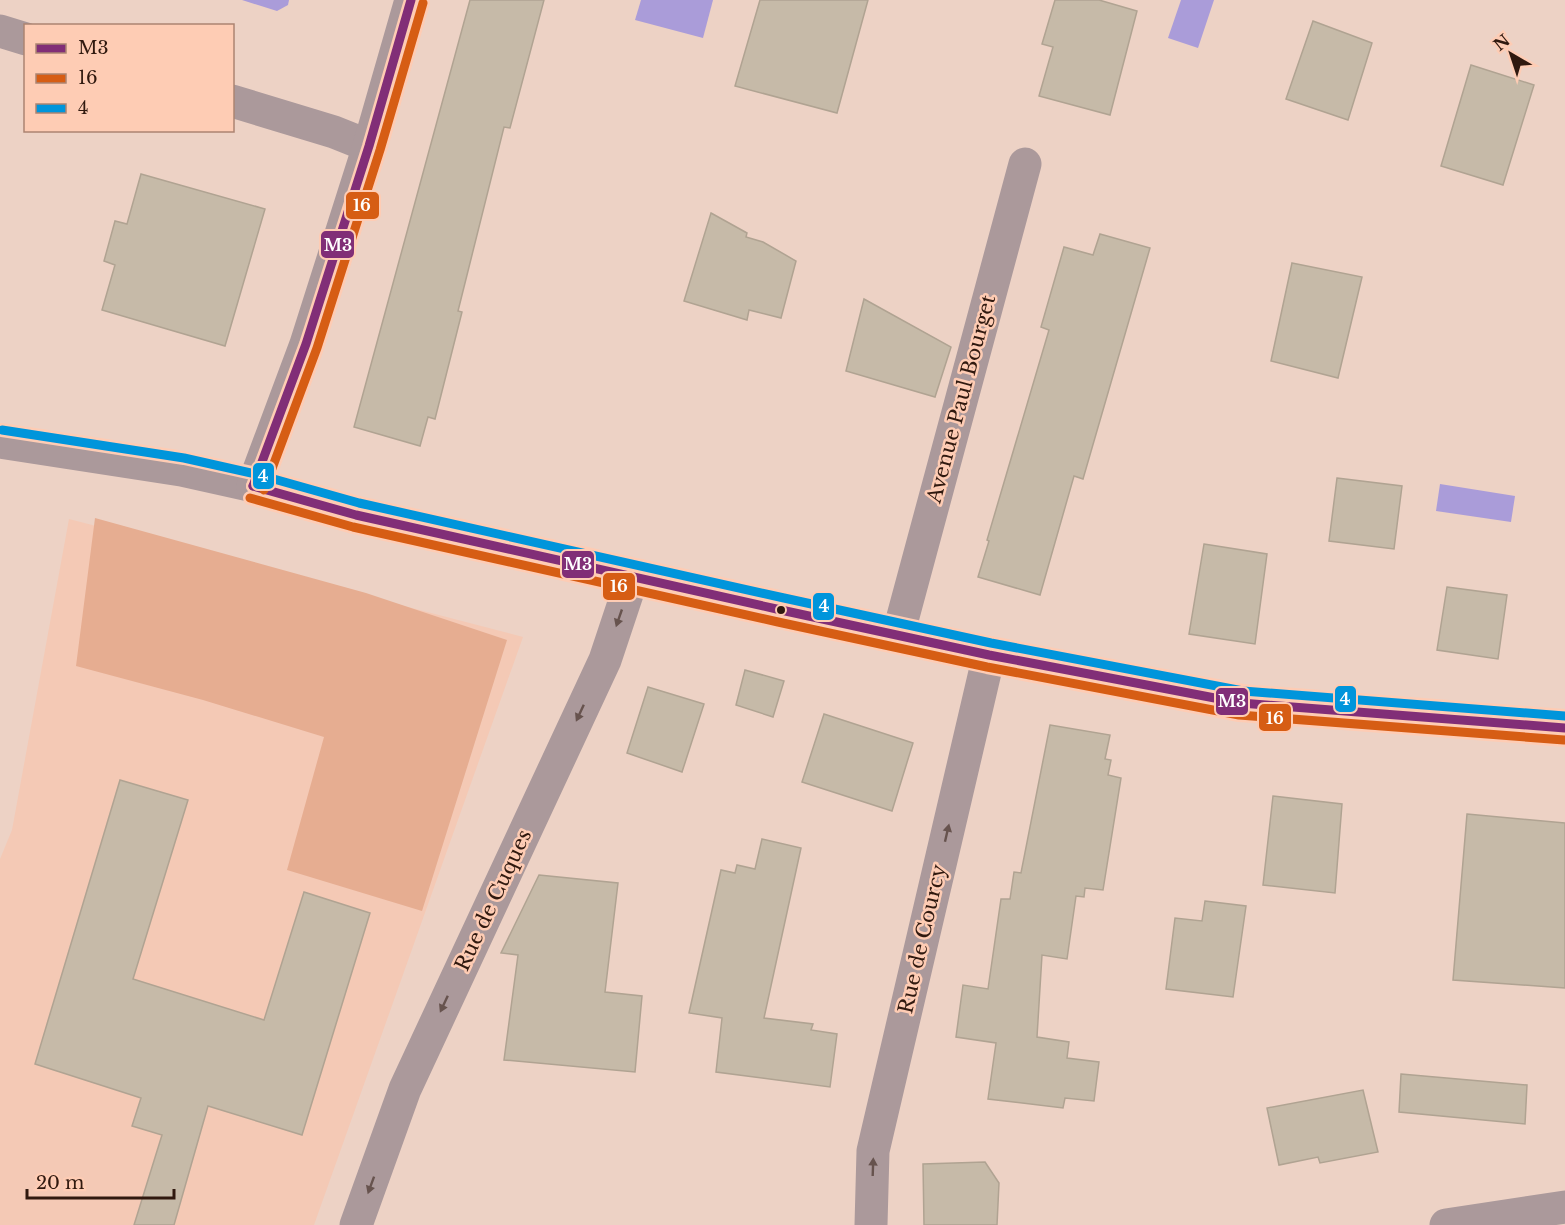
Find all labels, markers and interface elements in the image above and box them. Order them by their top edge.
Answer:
legend [24,24,234,132]
north arrow [1481,24,1541,84]
text: N [1489,30,1514,55]
text: M3 [78,37,109,59]
text: 16 [78,67,98,89]
text: 4 [78,97,89,119]
line badge: 16 [345,191,380,220]
text: 16 [353,195,371,215]
line badge: M3 [320,230,355,259]
text: M3 [324,235,352,255]
street label: Avenue Paul Bourget [921,292,1000,507]
line badge: 4 [252,462,275,490]
text: 4 [258,466,268,486]
line badge: M3 [561,550,595,579]
text: M3 [564,554,592,574]
line badge: 16 [602,572,636,601]
text: 16 [610,576,628,596]
line badge: 4 [812,592,835,621]
text: 4 [819,596,829,616]
unlabelled marker [775,604,787,616]
one-way arrow [614,609,623,627]
line badge: 4 [1334,685,1357,713]
line badge: M3 [1215,687,1249,716]
text: 4 [1340,689,1350,709]
text: M3 [1218,691,1246,711]
line badge: 16 [1258,703,1292,732]
one-way arrow [575,705,584,722]
text: 16 [1266,708,1284,728]
one-way arrow [943,823,952,842]
street label: Rue de Cuques [450,825,536,975]
street label: Rue de Courcy [893,862,951,1016]
one-way arrow [440,996,449,1013]
one-way arrow [868,1157,877,1176]
scale bar [27,1162,174,1200]
text: 20 m [36,1172,84,1194]
one-way arrow [365,1176,375,1194]

